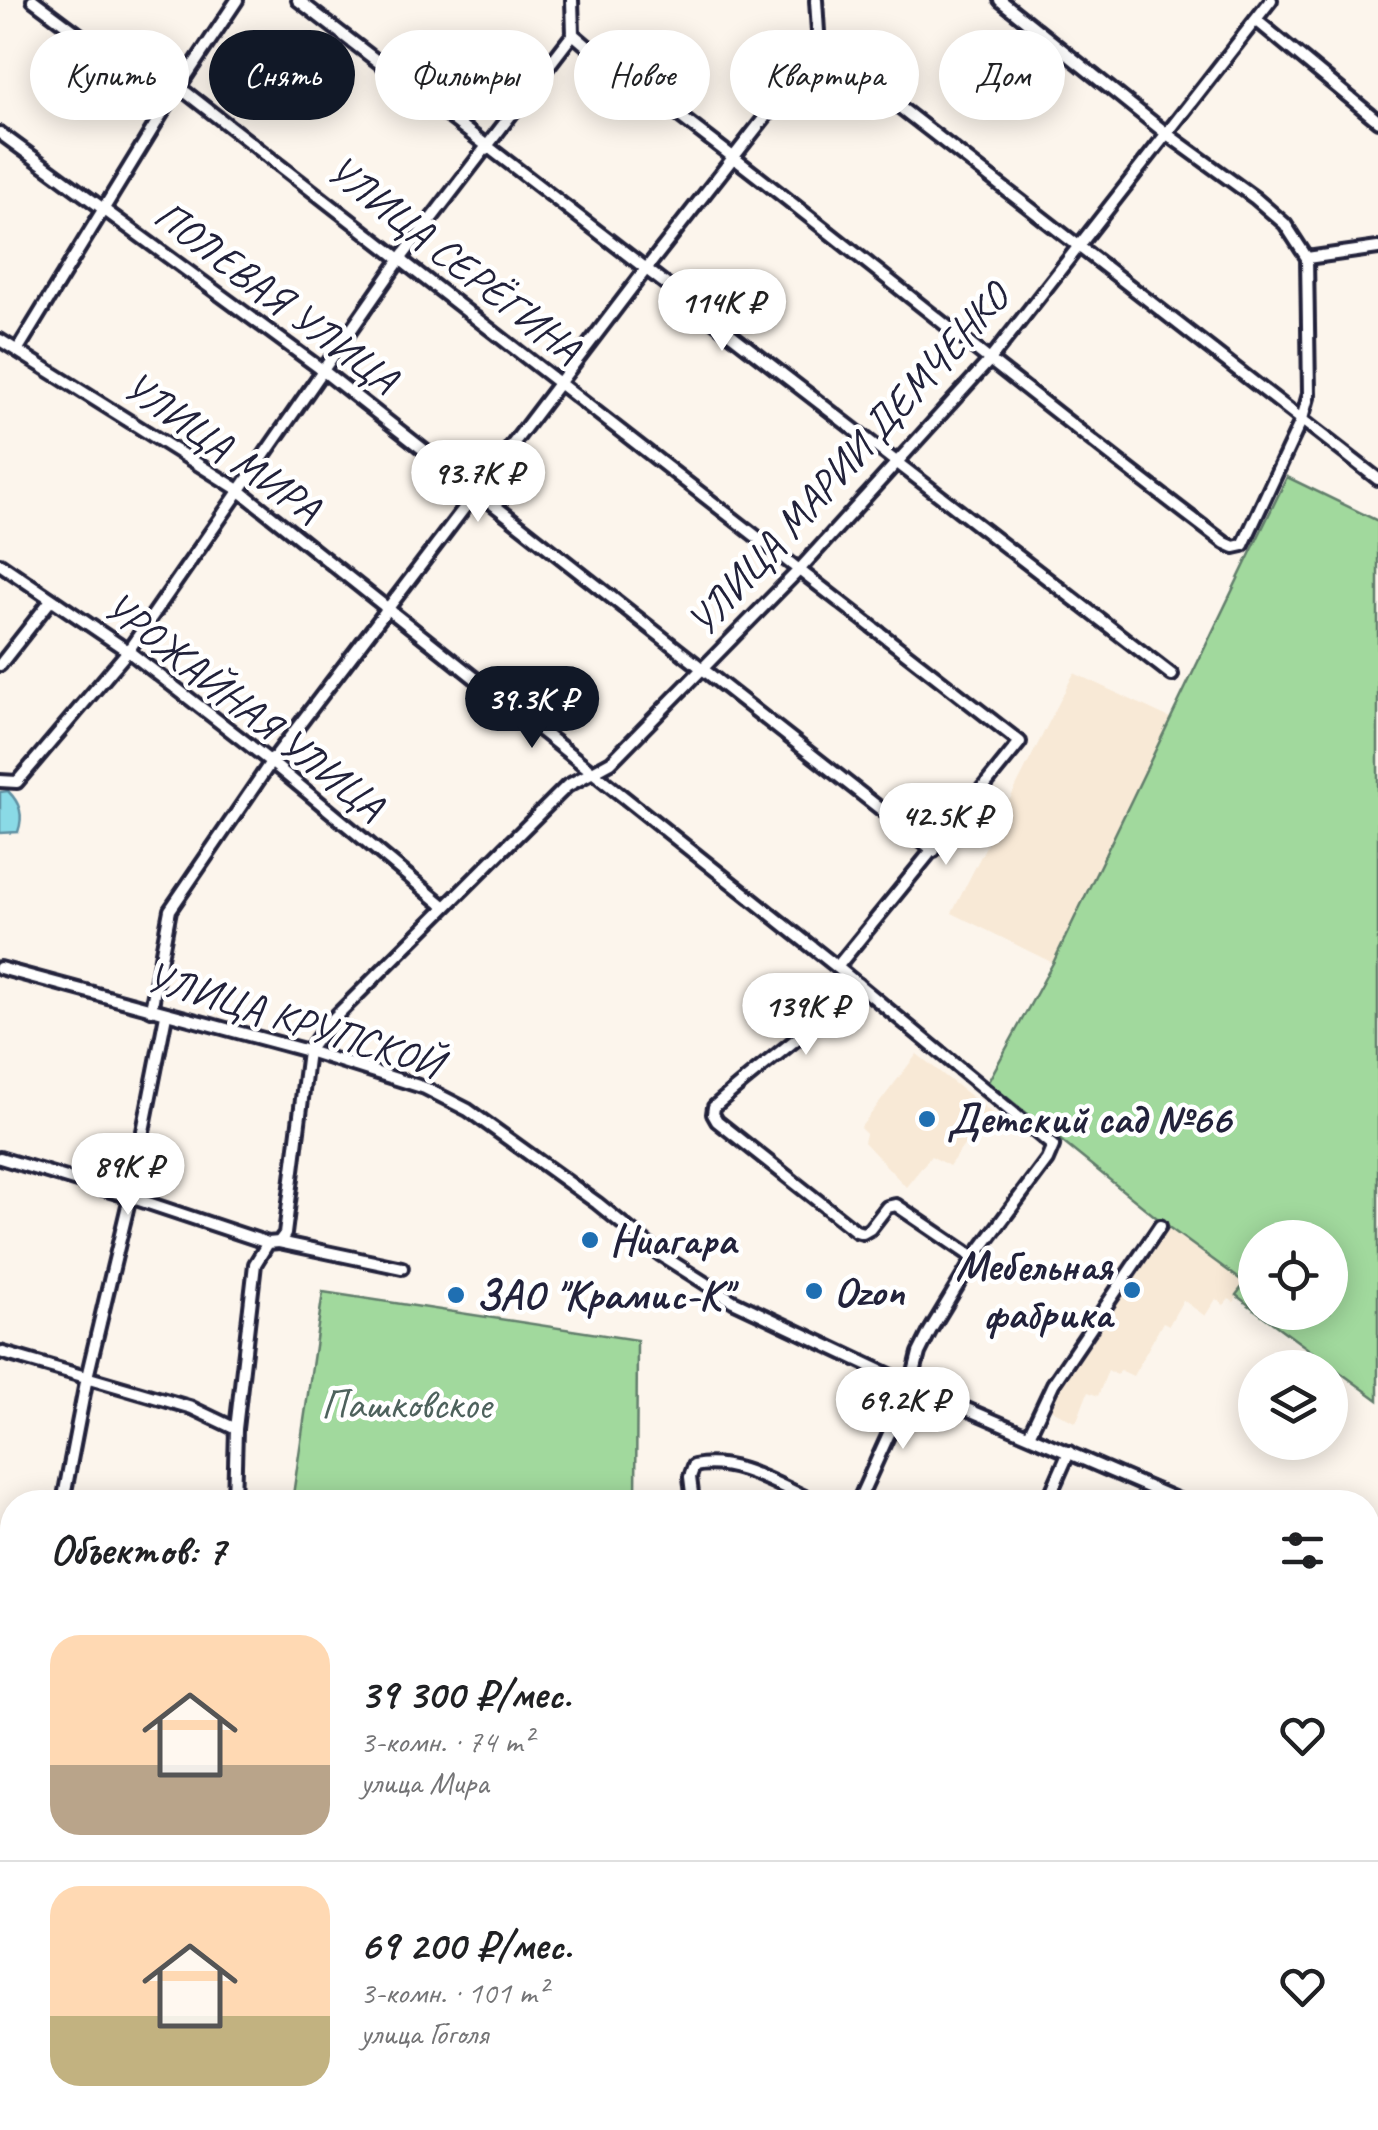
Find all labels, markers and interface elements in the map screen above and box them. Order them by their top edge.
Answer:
chip: Купить [30,30,189,120]
chip: Снять [209,30,355,120]
chip: Фильтры [375,30,554,120]
chip: Новое [574,30,710,120]
chip: Квартира [730,30,919,120]
chip: Дом [939,30,1065,120]
street label: УЛИЦА СЕРЁГИНА [316,143,592,375]
street label: ПОЛЕВАЯ УЛИЦА [144,188,410,407]
pin: 114K ₽ [641,269,803,354]
street label: УЛИЦА МАРИИ ДЕМЧЕНКО [675,269,1023,648]
text: 114K ₽ [680,281,764,322]
street label: УЛИЦА МИРА [113,360,332,535]
pin: 93.7K ₽ [386,440,570,525]
text: 93.7K ₽ [433,452,523,493]
street label: УРОЖАЙНАЯ УЛИЦА [93,580,396,833]
pin: 39.3K ₽ [440,666,624,751]
text: 39.3K ₽ [487,678,577,719]
pin: 42.5K ₽ [854,783,1038,868]
text: 42.5K ₽ [901,795,991,836]
street label: УЛИЦА КРУПСКОЙ [140,950,454,1092]
pin: 139K ₽ [725,973,887,1058]
text: 139K ₽ [764,985,848,1026]
place label: Детский сад №66 [947,1093,1234,1146]
marker: Детский сад №66 [916,1108,938,1130]
pin: 89K ₽ [58,1133,198,1218]
text: 89K ₽ [94,1145,162,1186]
place label: Ниагара [610,1214,739,1267]
map controls [1238,1220,1348,1460]
button: locate [1238,1220,1348,1330]
marker: Ниагара [579,1229,601,1251]
place label: Мебельная фабрика [956,1240,1116,1341]
place label: Ozon [834,1265,905,1318]
place label: ЗАО "Крамис-К" [476,1269,739,1322]
marker: Мебельная фабрика [1121,1279,1143,1301]
marker: Ozon [803,1280,825,1302]
marker: ЗАО "Крамис-К" [445,1284,467,1306]
button: layers [1238,1350,1348,1460]
pin: 69.2K ₽ [811,1367,995,1452]
park label: Пашковское [321,1378,494,1431]
text: 69.2K ₽ [858,1379,948,1420]
icon: filters [1275,1523,1330,1578]
text: Объектов: 7 [50,1524,225,1577]
text: 39 300 ₽/мес. [360,1668,571,1721]
icon: home [130,1675,250,1795]
icon: heart [1275,1708,1330,1763]
text: 3-комн. · 74 m² [360,1721,532,1762]
text: улица Мира [360,1762,489,1803]
text: 69 200 ₽/мес. [360,1919,572,1972]
icon: home [130,1926,250,2046]
icon: heart [1275,1959,1330,2014]
text: 3-комн. · 101 m² [360,1972,547,2013]
text: улица Гоголя [360,2013,488,2054]

